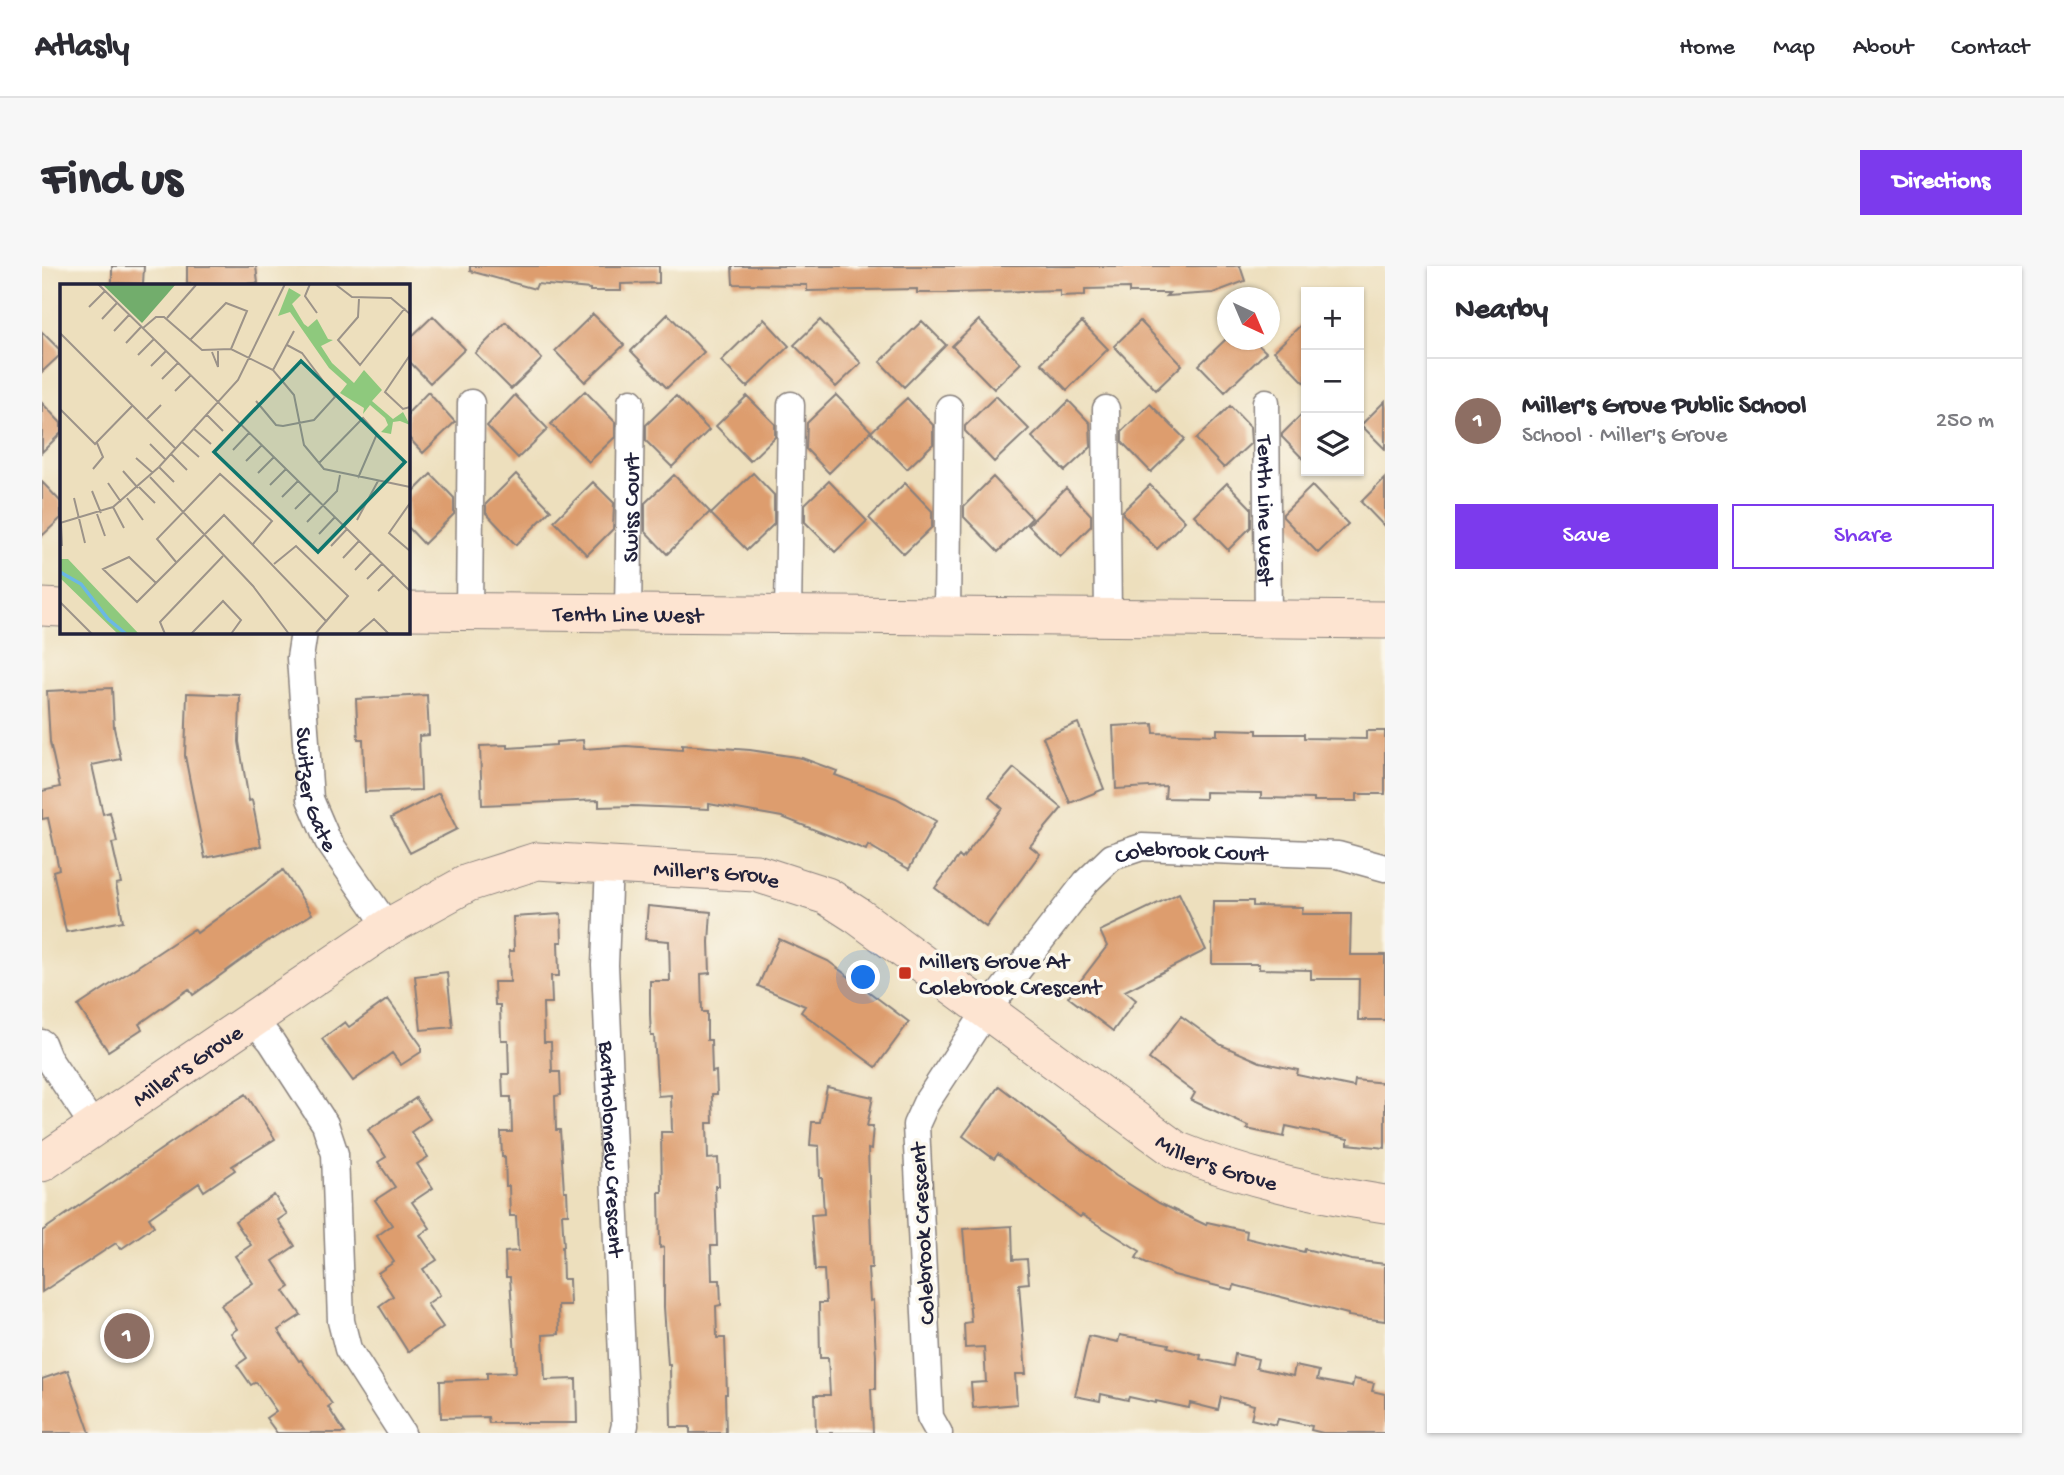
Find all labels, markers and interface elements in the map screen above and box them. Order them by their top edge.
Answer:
text: Atlasly [35,29,129,67]
text: Home [1679,34,1735,63]
text: Map [1773,34,1815,63]
text: About [1853,34,1913,63]
text: Contact [1951,34,2029,63]
button: Directions [1860,150,2022,215]
text: Find us [42,153,182,211]
inset map [60,284,410,634]
north arrow [1217,287,1280,350]
map controls [1301,287,1364,476]
button: + [1301,287,1364,350]
text: Nearby [1455,294,1548,329]
button: − [1301,350,1364,413]
text: Miller's Grove Public School [1522,392,1806,423]
text: 1 [1473,408,1483,435]
text: 250 m [1936,408,1994,435]
button: layers [1301,413,1364,476]
text: School · Miller's Grove [1522,423,1727,450]
street label: Tenth Line West [1249,433,1278,587]
street label: Swiss Court [619,452,647,563]
button: Save [1455,504,1718,569]
button: Share [1732,504,1994,569]
street label: Tenth Line West [551,602,705,631]
street label: Switzer Gate [288,726,342,859]
street label: Colebrook Court [1112,837,1269,872]
street label: Miller's Grove [653,857,784,897]
place label: Millers Grove At Colebrook Crescent [919,950,1103,1003]
your location [846,960,880,994]
marker: Millers Grove At Colebrook Crescent [897,965,913,981]
street label: Miller's Grove [128,1020,250,1114]
street label: Bartholomew Crescent [591,1039,628,1259]
street label: Miller's Grove [1149,1129,1281,1199]
street label: Colebrook Crescent [906,1141,943,1325]
pin: 1 [104,1310,150,1362]

